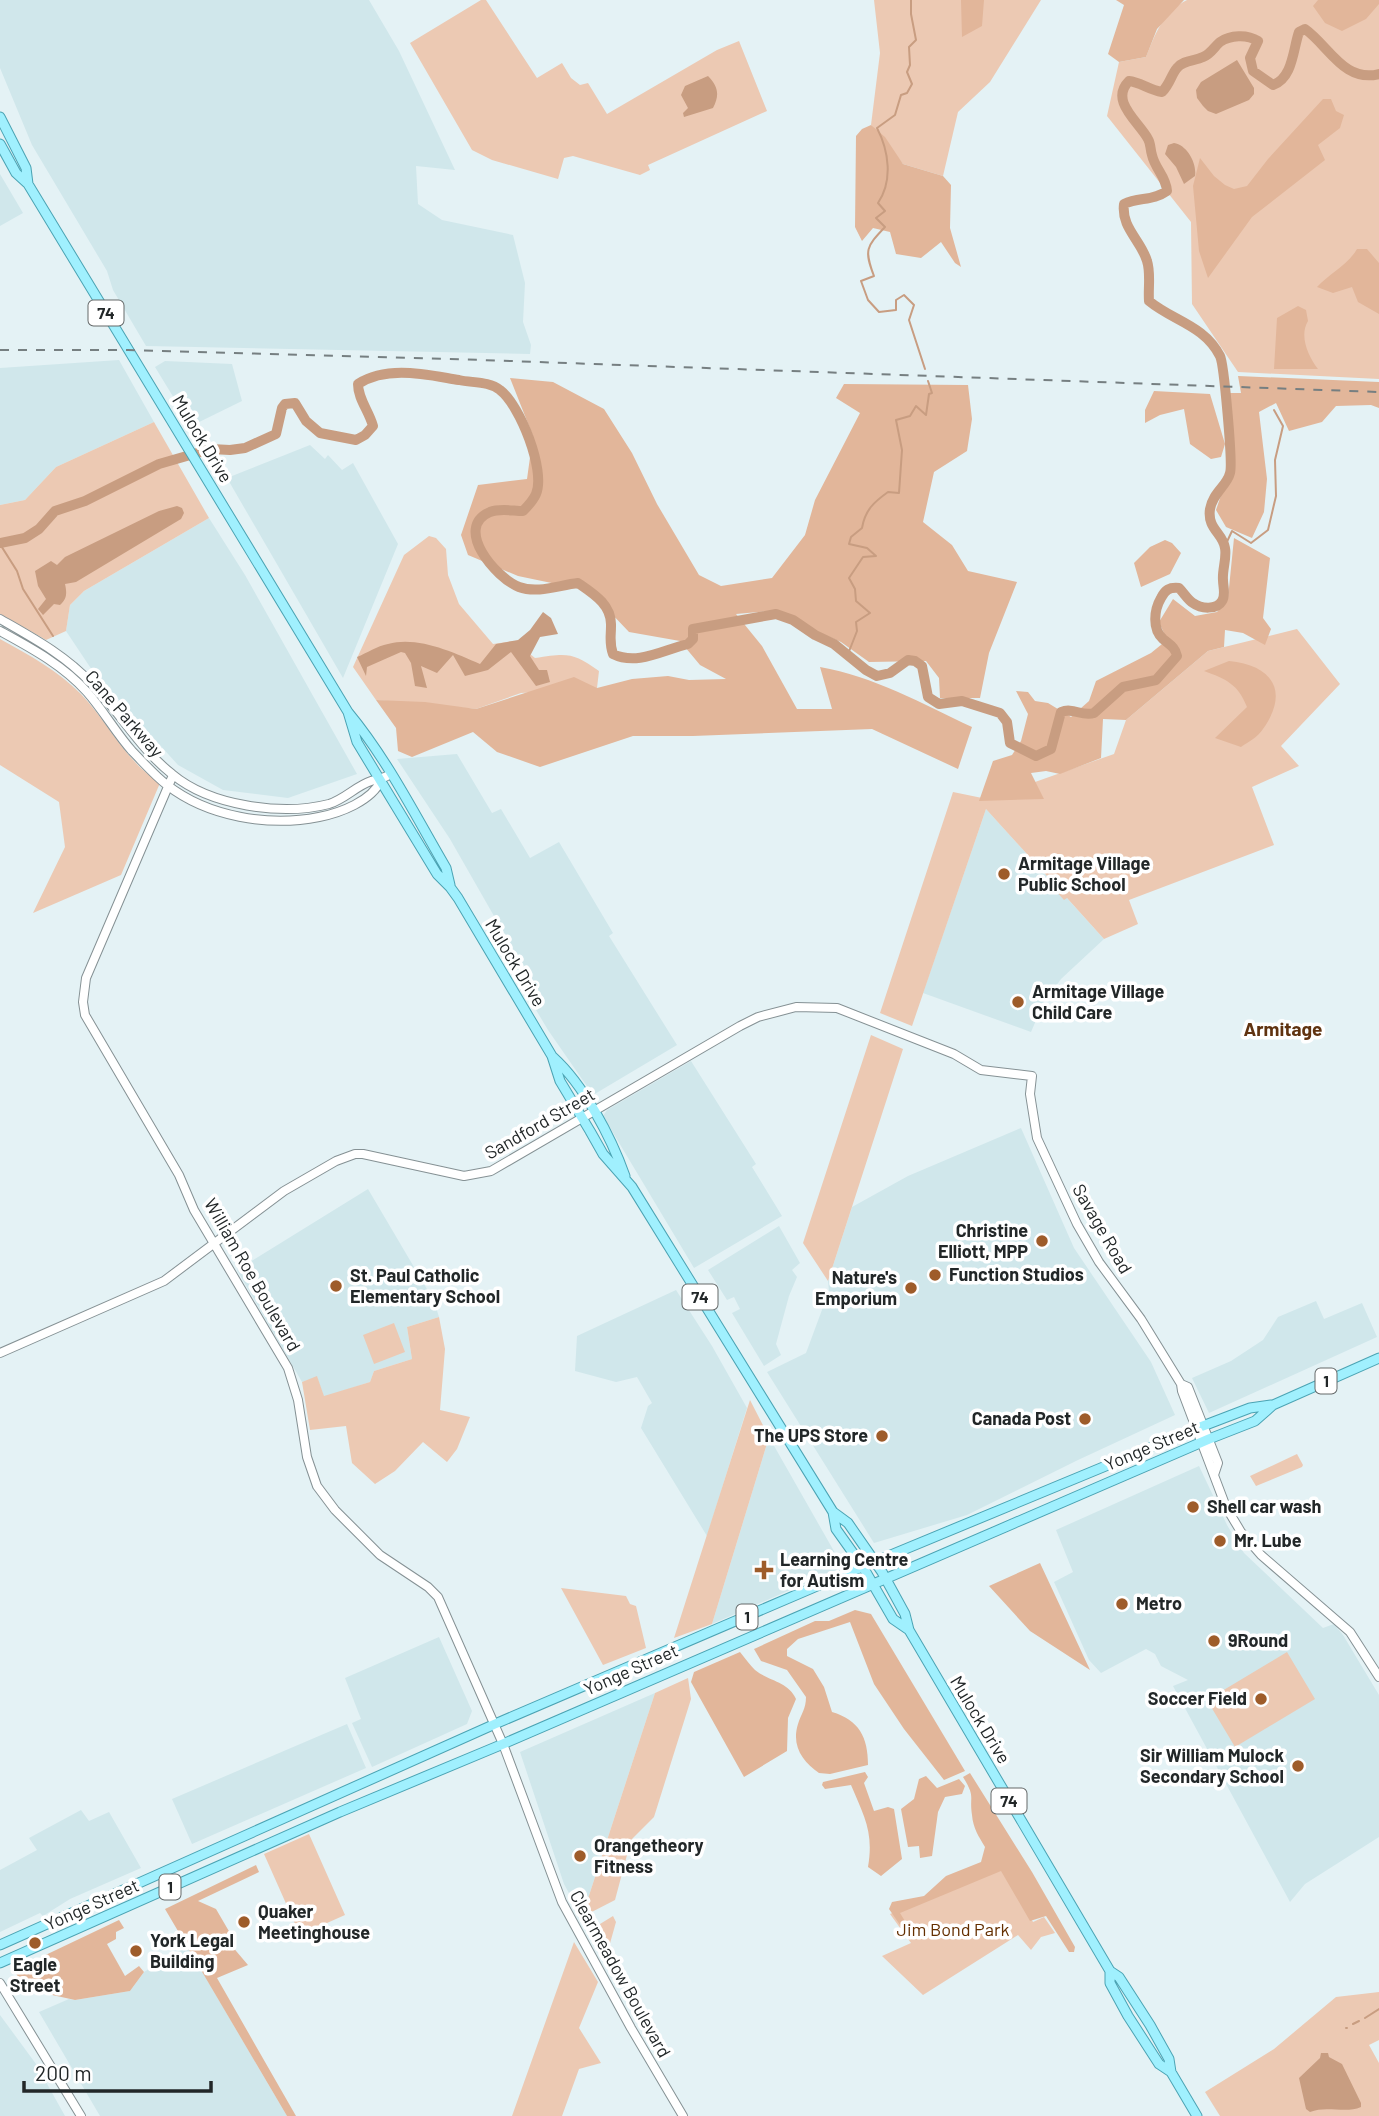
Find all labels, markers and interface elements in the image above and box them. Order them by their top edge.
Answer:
road number: 74 [88,300,124,326]
street label: Mulock Drive [168,391,238,486]
street label: Cane Parkway [81,665,169,761]
place label: Armitage Village Public School [1018,852,1150,895]
marker: Armitage Village Public School [996,866,1012,882]
street label: Mulock Drive [481,915,551,1010]
place label: Armitage Village Child Care [1032,980,1164,1023]
marker: Armitage Village Child Care [1010,994,1026,1010]
district label: Armitage [1244,1017,1322,1040]
street label: Sandford Street [481,1083,598,1164]
street label: Savage Road [1068,1180,1137,1277]
street label: William Roe Boulevard [200,1194,306,1355]
place label: Christine Elliott, MPP [938,1219,1028,1262]
marker: Christine Elliott, MPP [1034,1233,1050,1249]
place label: Function Studios [949,1263,1084,1285]
place label: St. Paul Catholic Elementary School [350,1264,500,1307]
place label: Nature's Emporium [815,1266,897,1309]
marker: Function Studios [927,1267,943,1283]
marker: St. Paul Catholic Elementary School [328,1278,344,1294]
marker: Nature's Emporium [903,1280,919,1296]
road number: 74 [682,1284,718,1310]
road number: 1 [1316,1368,1336,1394]
place label: Canada Post [972,1407,1071,1429]
marker: Canada Post [1077,1411,1093,1427]
street label: Yonge Street [1101,1415,1202,1475]
place label: The UPS Store [754,1424,868,1446]
marker: The UPS Store [874,1428,890,1444]
place label: Shell car wash [1207,1495,1321,1517]
marker: Shell car wash [1185,1499,1201,1515]
place label: Mr. Lube [1234,1529,1302,1551]
marker: Mr. Lube [1212,1533,1228,1549]
place label: Learning Centre for Autism [780,1548,908,1591]
marker: Learning Centre for Autism [754,1560,774,1580]
place label: Metro [1136,1592,1182,1614]
marker: Metro [1114,1596,1130,1612]
road number: 1 [736,1604,758,1630]
place label: 9Round [1228,1629,1288,1651]
marker: 9Round [1206,1633,1222,1649]
street label: Yonge Street [580,1639,681,1700]
street label: Mulock Drive [946,1672,1016,1767]
place label: Soccer Field [1148,1687,1247,1709]
marker: Soccer Field [1253,1691,1269,1707]
place label: Sir William Mulock Secondary School [1140,1744,1284,1787]
marker: Sir William Mulock Secondary School [1290,1758,1306,1774]
road number: 74 [992,1788,1026,1814]
place label: Orangetheory Fitness [594,1834,704,1877]
marker: Orangetheory Fitness [572,1848,588,1864]
street label: Yonge Street [41,1874,142,1935]
road number: 1 [160,1874,180,1899]
street label: Clearmeadow Boulevard [566,1886,676,2061]
place label: Quaker Meetinghouse [258,1900,370,1943]
marker: Quaker Meetinghouse [236,1914,252,1930]
park label: Jim Bond Park [897,1918,1009,1940]
place label: York Legal Building [150,1929,234,1972]
marker: Eagle Street [27,1935,43,1951]
marker: York Legal Building [128,1943,144,1959]
place label: Eagle Street [10,1953,60,1996]
scale bar [24,2050,212,2094]
text: 200 m [35,2060,92,2085]

